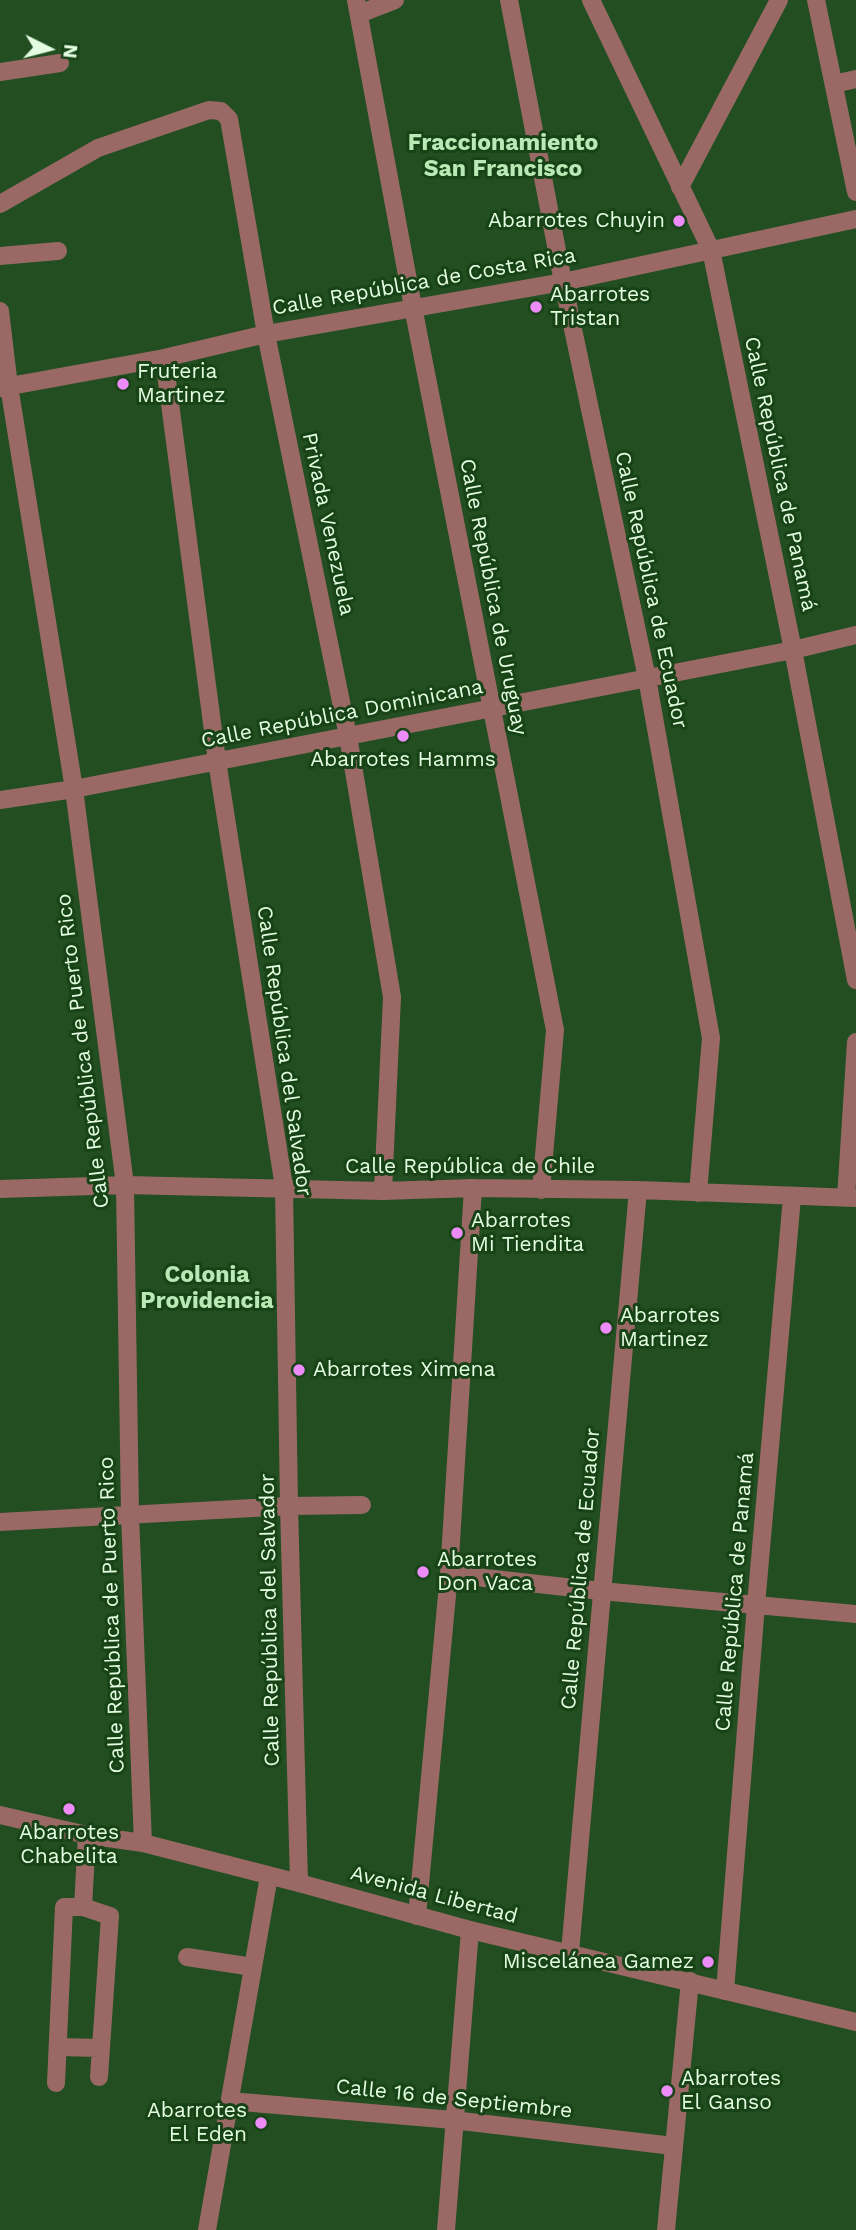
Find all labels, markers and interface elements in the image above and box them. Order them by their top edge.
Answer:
north arrow [14,14,84,84]
text: N [58,43,83,59]
district label: Fraccionamiento San Francisco [408,129,598,183]
place label: Abarrotes Chuyin [488,208,665,234]
marker: Abarrotes Chuyin [671,213,687,229]
street label: Calle República de Costa Rica [270,243,578,321]
place label: Abarrotes Tristan [550,282,650,332]
marker: Abarrotes Tristan [528,299,544,315]
street label: Calle República de Panamá [739,334,821,614]
place label: Fruteria Martinez [137,359,225,409]
marker: Fruteria Martinez [115,376,131,392]
street label: Privada Venezuela [296,430,360,618]
street label: Calle República de Ecuador [609,449,693,731]
street label: Calle República de Uruguay [454,457,532,737]
street label: Calle República Dominicana [199,674,485,754]
marker: Abarrotes Hamms [395,728,411,744]
place label: Abarrotes Hamms [310,747,496,773]
street label: Calle República de Puerto Rico [51,892,115,1210]
street label: Calle República del Salvador [251,904,317,1198]
street label: Calle República de Chile [345,1154,595,1180]
place label: Abarrotes Mi Tiendita [471,1208,584,1258]
marker: Abarrotes Mi Tiendita [449,1225,465,1241]
district label: Colonia Providencia [140,1261,274,1315]
place label: Abarrotes Martinez [620,1303,720,1353]
marker: Abarrotes Martinez [598,1320,614,1336]
place label: Abarrotes Ximena [313,1357,495,1383]
marker: Abarrotes Ximena [291,1362,307,1378]
street label: Calle República de Ecuador [556,1427,606,1711]
street label: Calle República de Panamá [710,1451,760,1733]
street label: Calle República de Puerto Rico [94,1456,130,1774]
street label: Calle República del Salvador [255,1473,285,1767]
place label: Abarrotes Don Vaca [437,1547,537,1597]
marker: Abarrotes Don Vaca [415,1564,431,1580]
marker: Abarrotes Chabelita [61,1801,77,1817]
place label: Abarrotes Chabelita [19,1820,119,1870]
street label: Avenida Libertad [348,1861,520,1929]
place label: Miscelánea Gamez [503,1949,694,1975]
marker: Miscelánea Gamez [700,1954,716,1970]
place label: Abarrotes El Ganso [681,2066,781,2116]
street label: Calle 16 de Septiembre [335,2074,573,2124]
marker: Abarrotes El Ganso [659,2083,675,2099]
place label: Abarrotes El Eden [147,2098,247,2148]
marker: Abarrotes El Eden [253,2115,269,2131]

